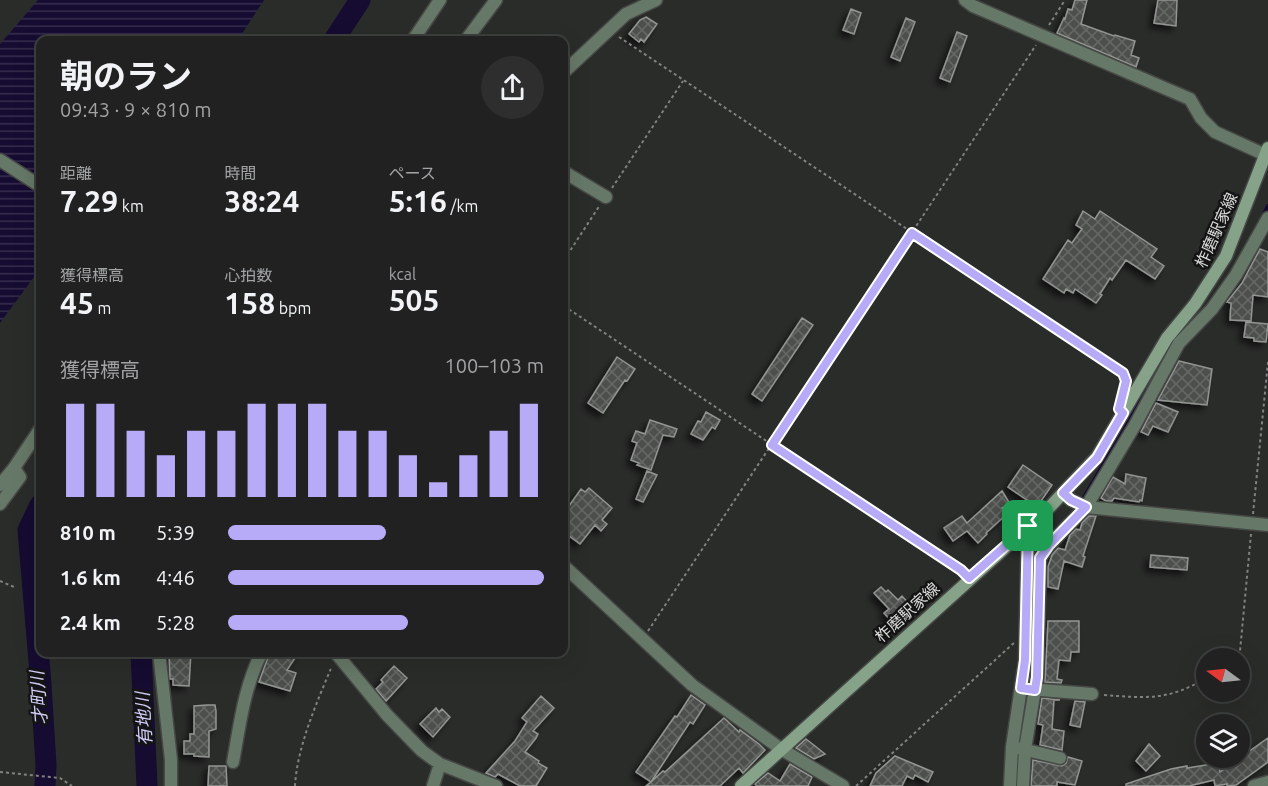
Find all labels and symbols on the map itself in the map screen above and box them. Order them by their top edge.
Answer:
street label: 柞磨駅家線 [1192,190,1240,270]
pin [1002,500,1053,551]
street label: 柞磨駅家線 [871,579,943,645]
north arrow [1196,648,1250,702]
water label: 才町川 [26,668,50,726]
water label: 有地川 [131,690,154,747]

